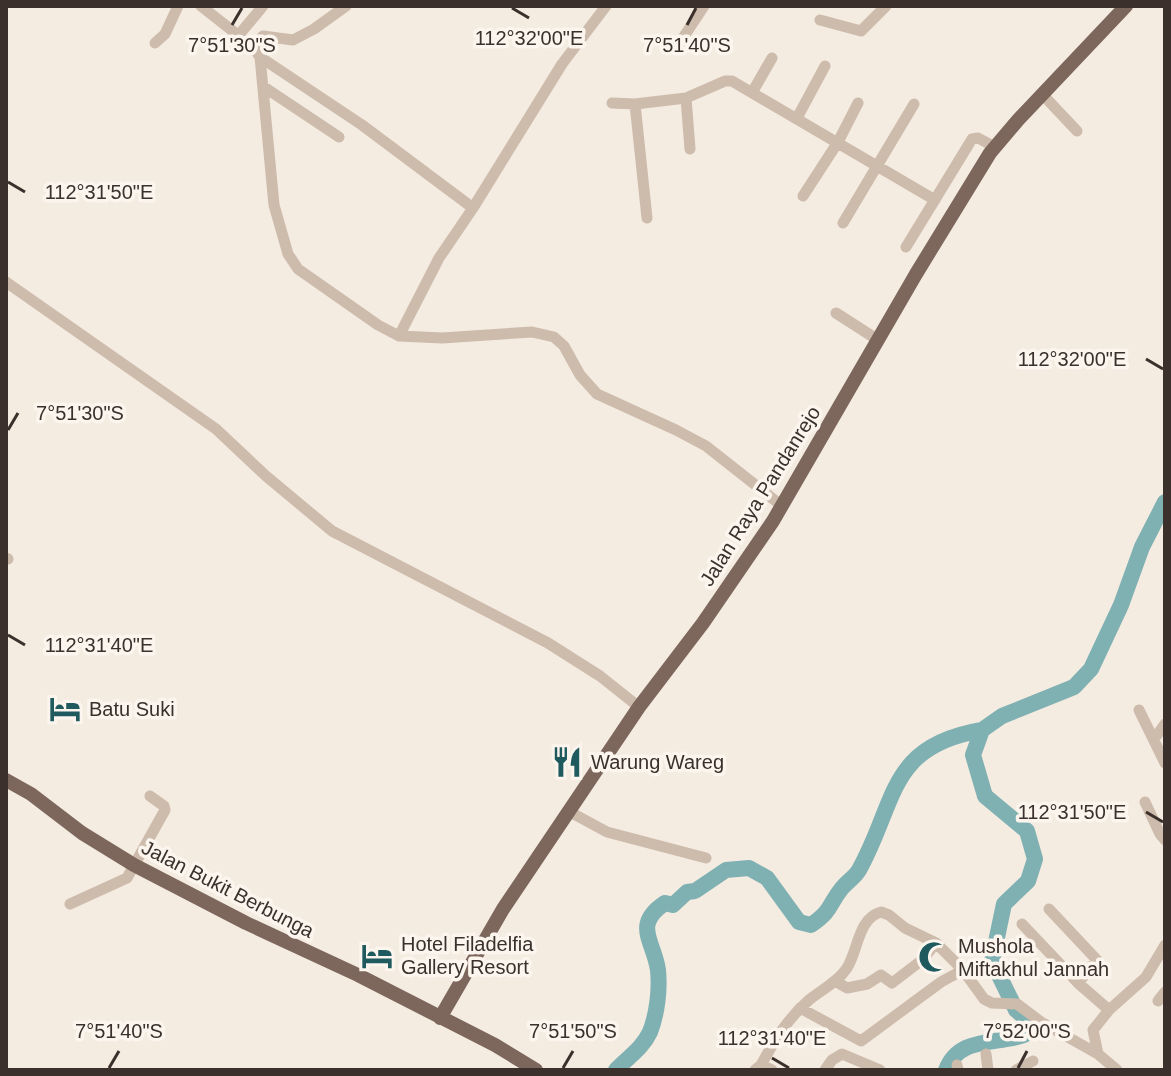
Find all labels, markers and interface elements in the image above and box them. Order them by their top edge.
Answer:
text: 112°32'00"E [475,27,583,49]
text: 7°51'30"S [188,34,276,56]
text: 7°51'40"S [643,34,731,56]
text: 112°31'50"E [45,181,153,203]
text: 112°32'00"E [1018,348,1126,370]
text: 7°51'30"S [36,402,124,424]
street label: Jalan Raya Pandanrejo [696,402,824,590]
text: 112°31'40"E [45,634,153,656]
hotel icon: Batu Suki [48,692,82,726]
place label: Batu Suki [89,698,175,720]
restaurant icon: Warung Wareg [550,745,584,779]
place label: Warung Wareg [591,751,724,773]
text: 112°31'50"E [1018,801,1126,823]
street label: Jalan Bukit Berbunga [138,836,318,942]
place label: Hotel Filadelfia Gallery Resort [401,933,534,978]
place label: Mushola Miftakhul Jannah [958,935,1109,980]
hotel icon: Hotel Filadelfia Gallery Resort [360,939,394,973]
mosque icon: Mushola Miftakhul Jannah [917,940,951,974]
text: 7°51'40"S [75,1020,163,1042]
text: 7°51'50"S [529,1020,617,1042]
text: 7°52'00"S [983,1020,1071,1042]
text: 112°31'40"E [718,1027,826,1049]

